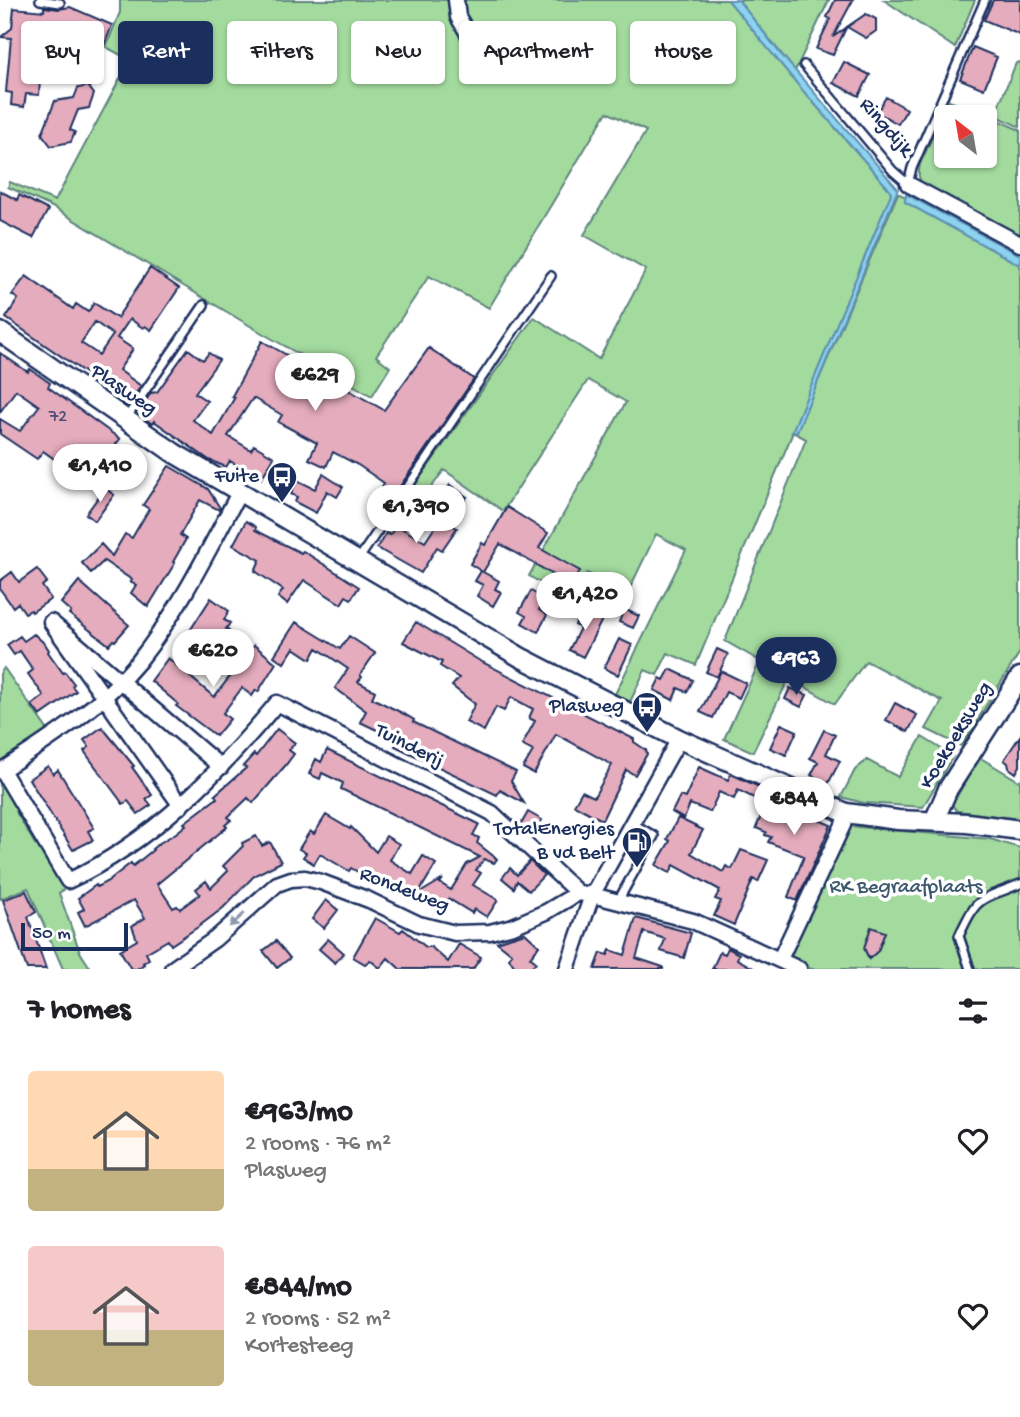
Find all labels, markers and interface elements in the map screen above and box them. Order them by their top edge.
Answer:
chip: Buy [21,21,104,84]
chip: Rent [118,21,213,84]
chip: Filters [227,21,337,84]
chip: New [351,21,445,84]
chip: Apartment [459,21,616,84]
chip: House [630,21,736,84]
street label: Ringdijk [853,93,919,165]
north arrow [934,105,998,168]
map controls [934,105,997,168]
pin: €629 [274,354,356,413]
street label: Plasweg [84,359,161,422]
text: €629 [291,362,339,389]
house number: 72 [48,407,67,428]
pin: €1,410 [43,444,157,504]
text: €1,410 [68,453,132,480]
bus stop icon: Fuite [265,460,299,504]
place label: Fuite [213,465,260,490]
pin: €1,390 [359,486,473,545]
text: €1,390 [383,494,449,521]
pin: €1,420 [528,572,642,632]
text: €1,420 [552,581,618,608]
pin: €620 [172,630,254,689]
text: €620 [188,638,238,665]
pin: €963 [755,638,837,697]
text: €963 [772,646,820,673]
street label: Koekoeksweg [915,678,999,794]
bus stop icon: Plasweg [630,690,664,734]
place label: Plasweg [548,695,624,720]
street label: Tuinderij [370,719,448,775]
pin: €844 [753,778,835,837]
text: €844 [770,786,818,813]
place label: TotalEnergies B vd Belt [493,818,616,867]
fuel station icon: TotalEnergies B vd Belt [620,825,654,869]
street label: Rondeweg [356,862,452,920]
park label: RK Begraafplaats [830,876,984,901]
one-way arrow [229,911,246,927]
scale bar [21,920,128,952]
text: 50 m [32,923,71,946]
icon: filters [954,992,992,1030]
text: 7 homes [28,994,130,1029]
text: €963/mo [245,1096,353,1131]
icon: home [84,1099,168,1183]
icon: heart [954,1122,992,1160]
text: 2 rooms · 76 m² [245,1131,391,1158]
text: Plasweg [245,1158,327,1185]
text: €844/mo [245,1271,352,1306]
icon: home [84,1274,168,1358]
icon: heart [954,1297,992,1335]
text: 2 rooms · 52 m² [245,1306,391,1333]
text: Kortesteeg [245,1333,354,1360]

